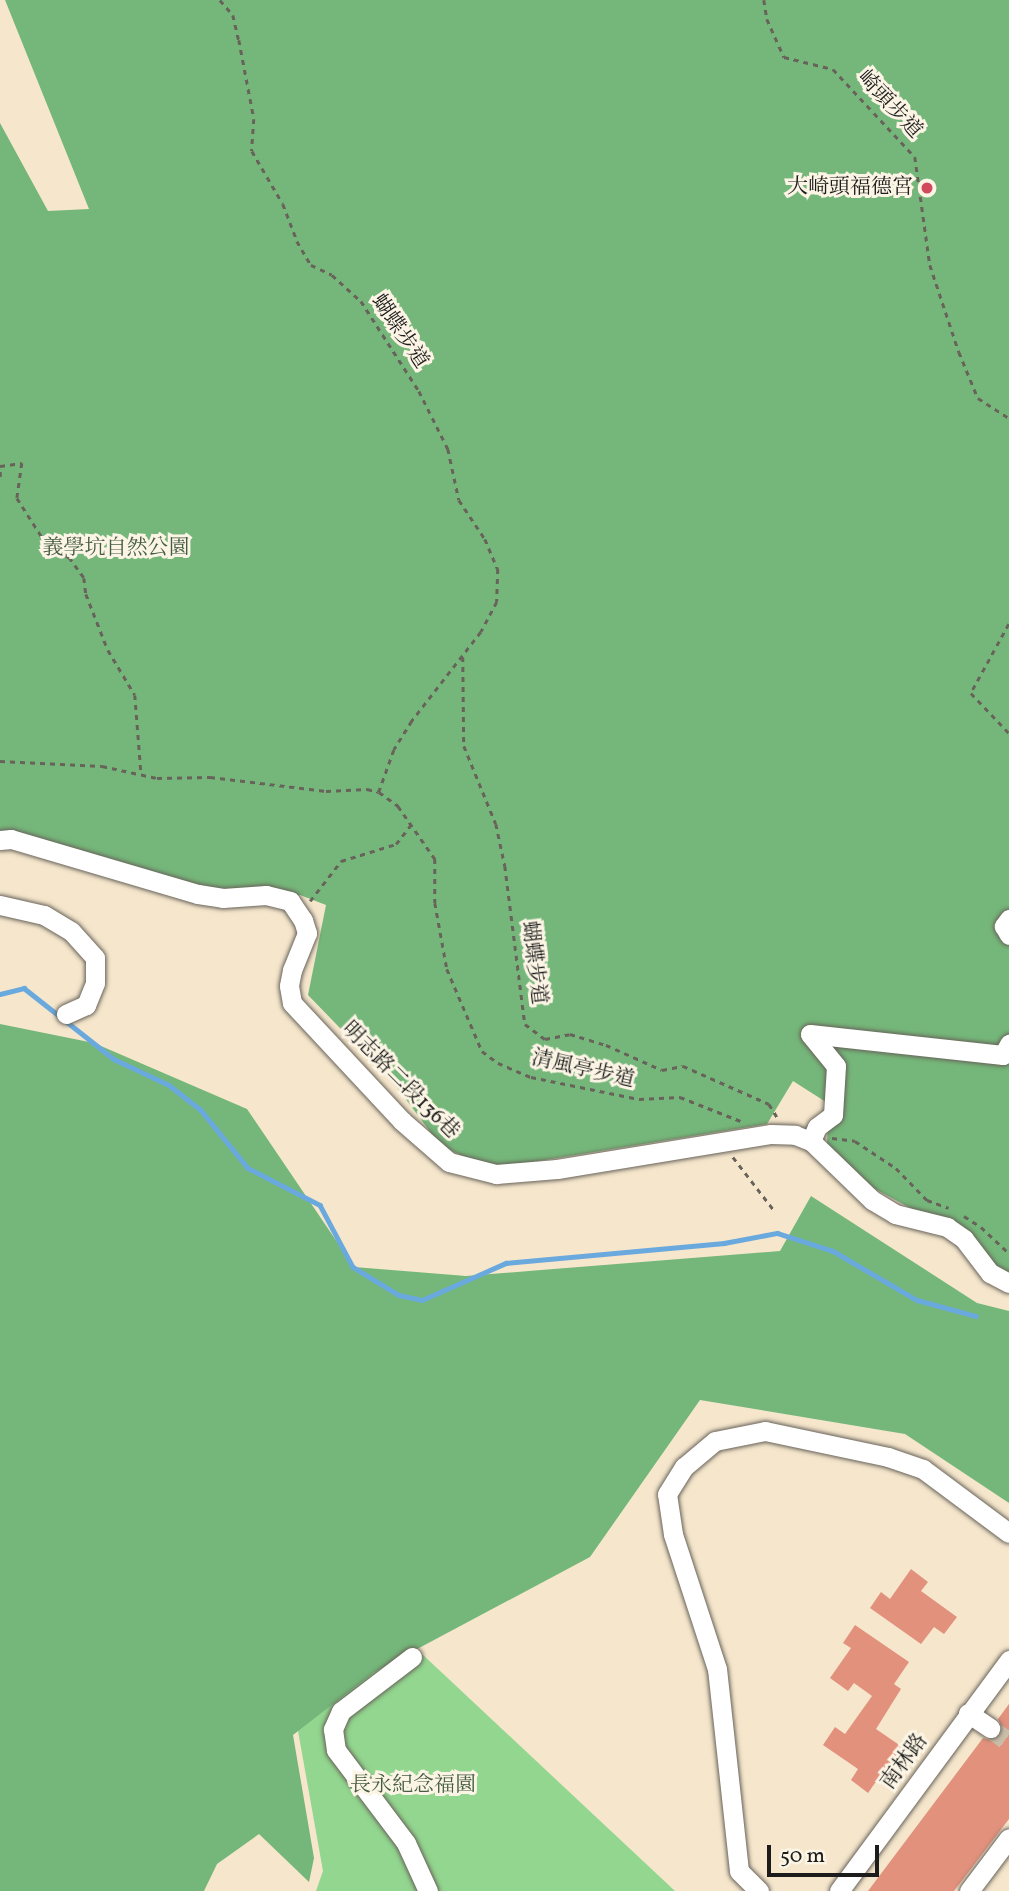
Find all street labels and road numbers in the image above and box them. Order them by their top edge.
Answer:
street label: 崎頭步道 [851,66,927,144]
street label: 蝴蝶步道 [365,290,433,374]
street label: 蝴蝶步道 [515,920,551,1006]
street label: 明志路二段136巷 [336,1017,464,1145]
street label: 清風亭步道 [529,1046,637,1094]
street label: 南林路 [876,1729,934,1795]

